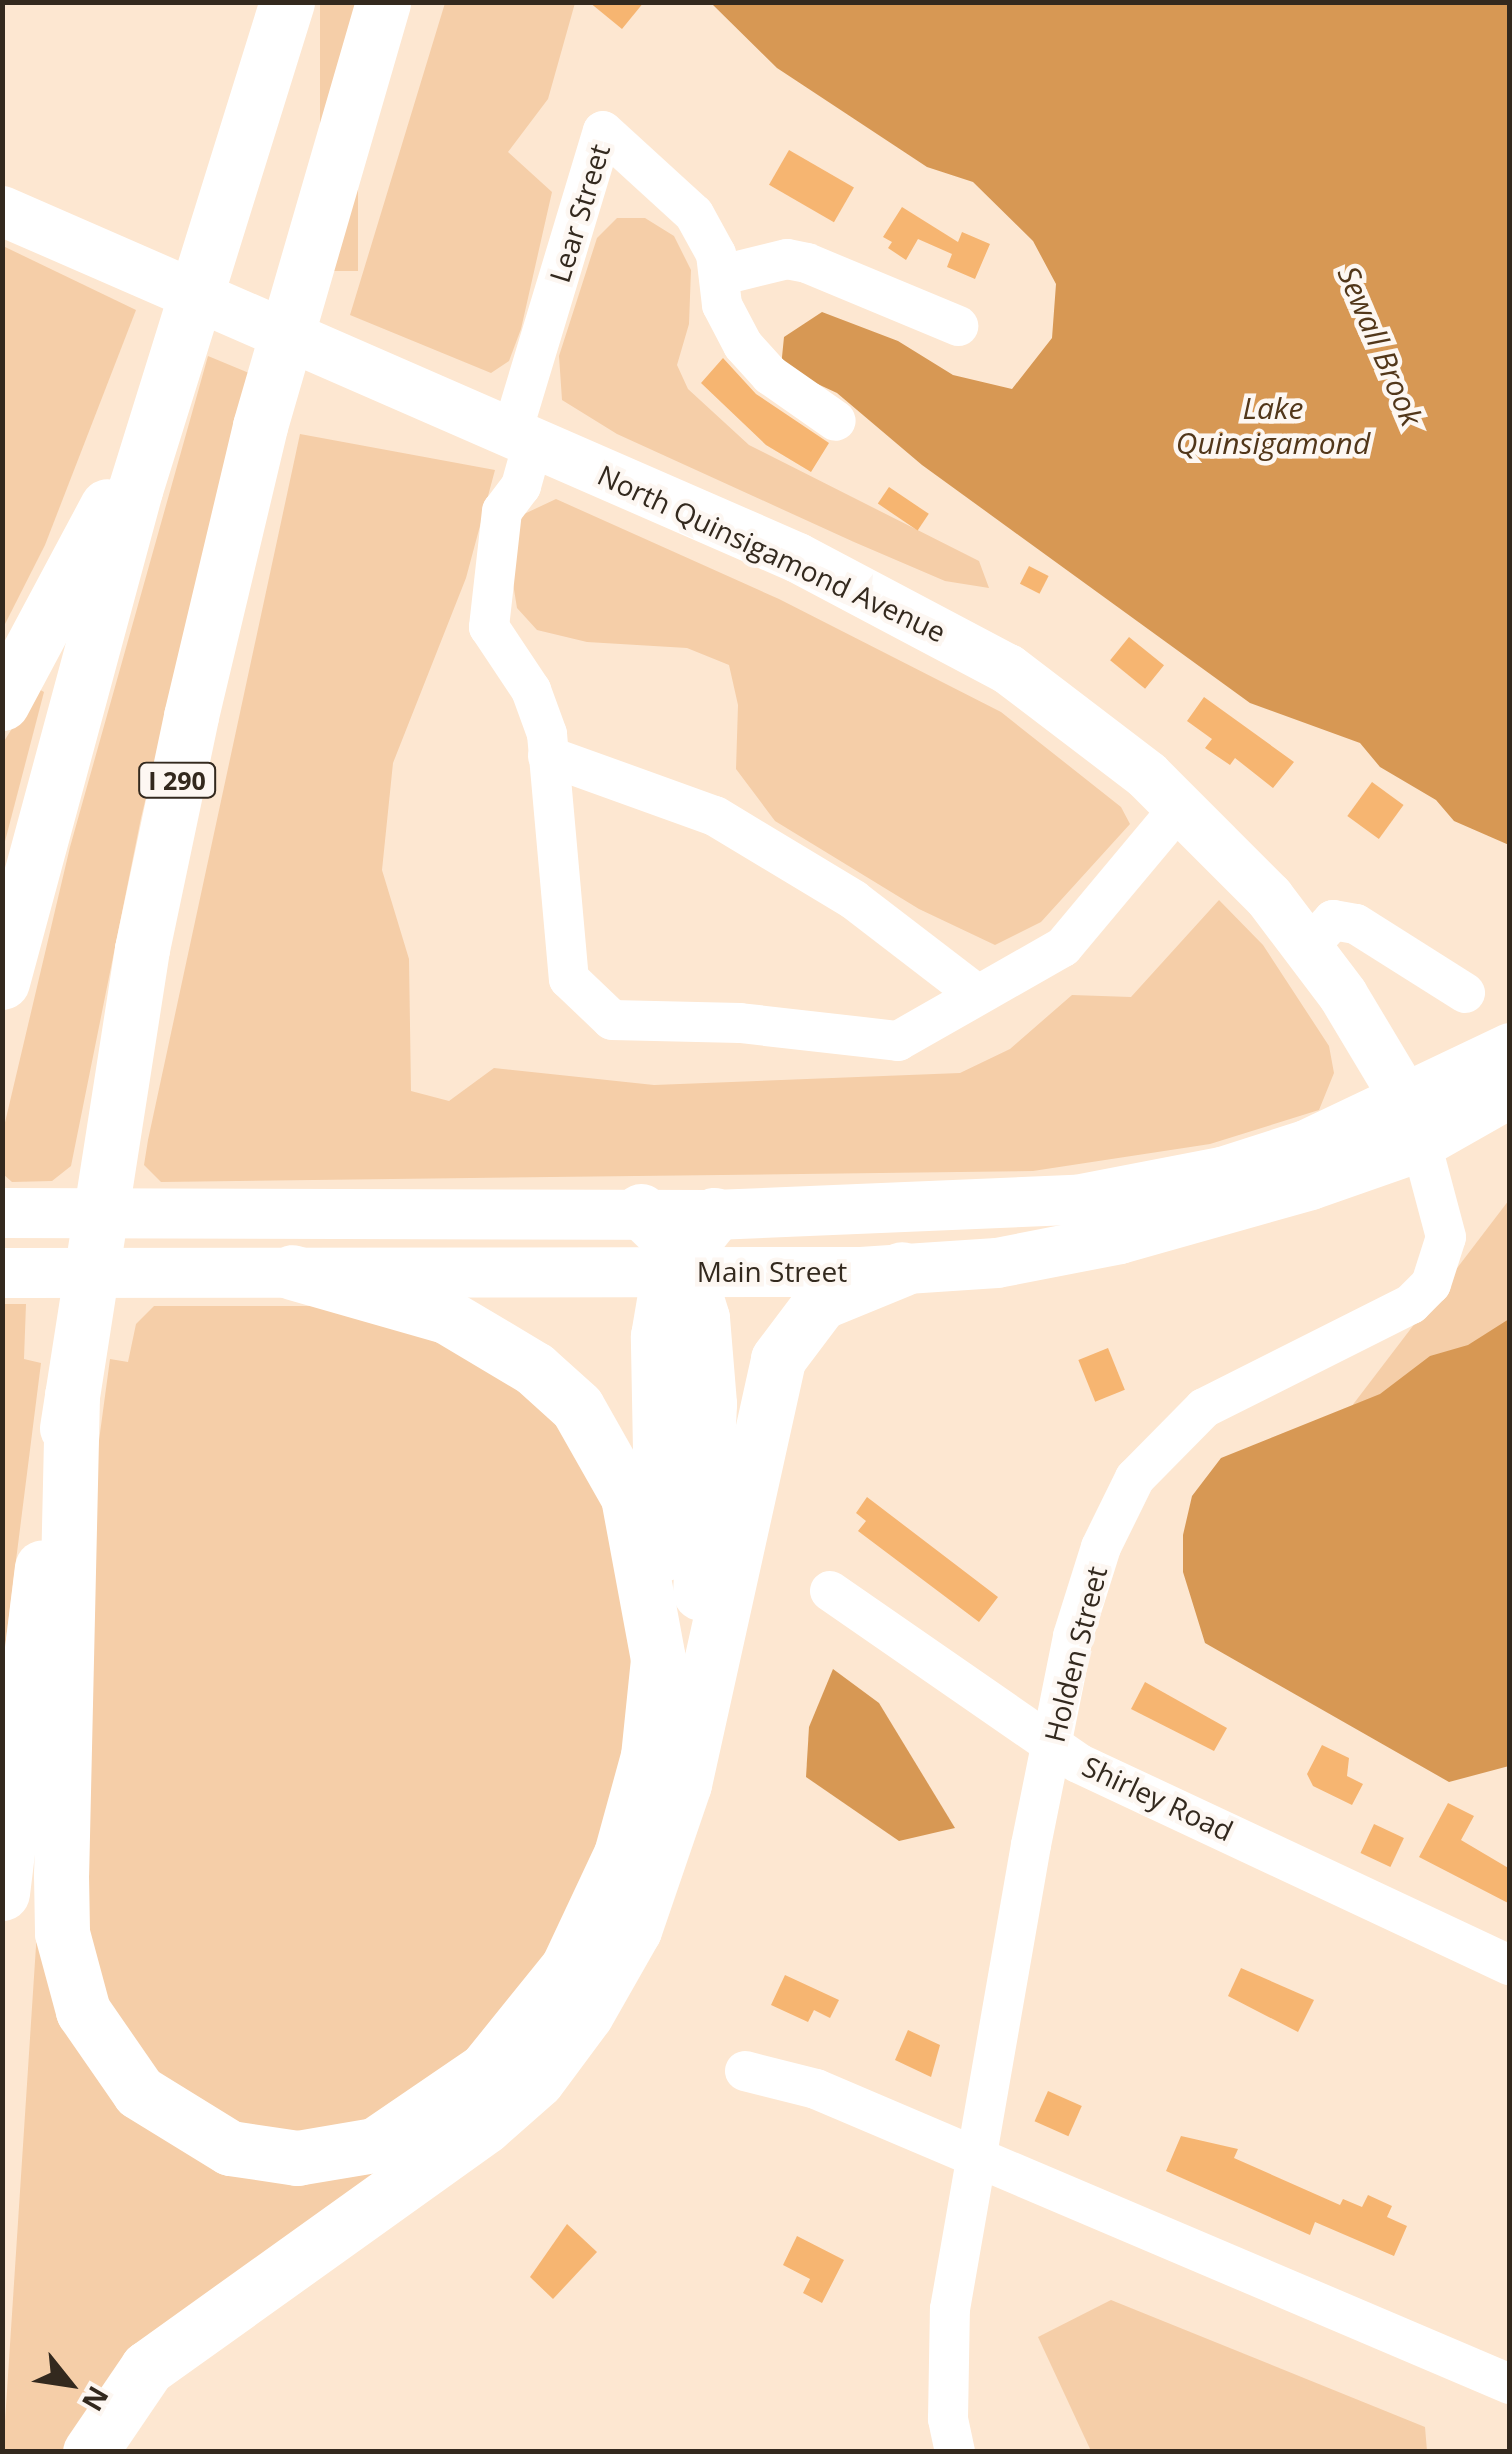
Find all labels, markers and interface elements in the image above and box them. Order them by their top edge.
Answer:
street label: Lear Street [542,140,616,286]
water label: Sewall Brook [1330,261,1430,431]
water label: Lake Quinsigamond [1176,390,1370,460]
street label: North Quinsigamond Avenue [593,457,951,649]
road number: I 290 [137,760,217,800]
street label: Main Street [697,1254,847,1288]
street label: Holden Street [1037,1563,1113,1745]
street label: Shirley Road [1078,1749,1238,1847]
north arrow [20,2334,120,2434]
text: N [74,2380,118,2418]

